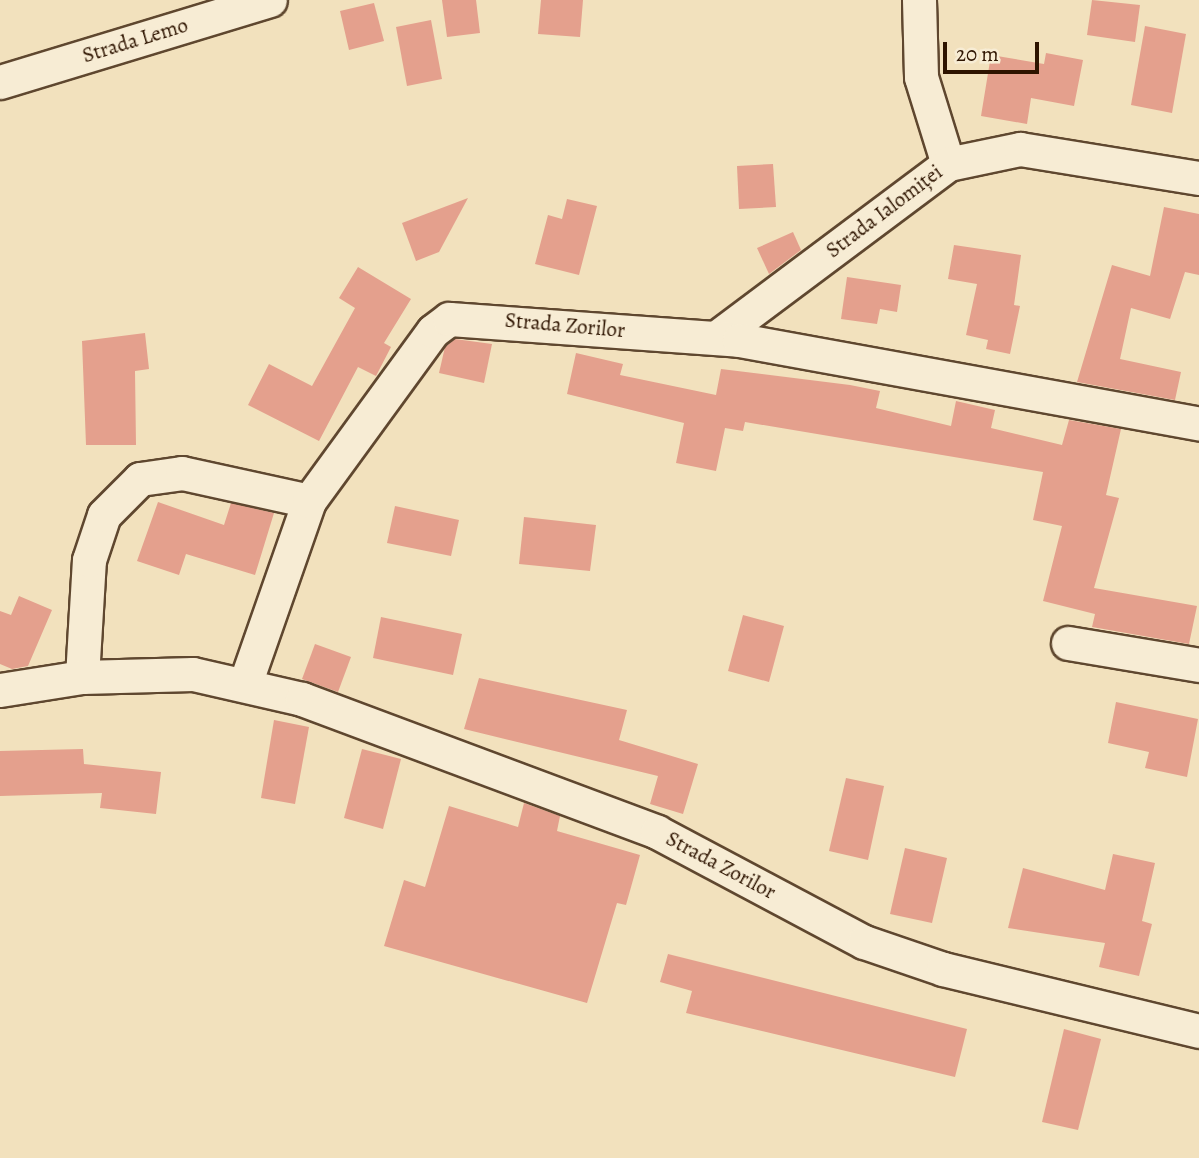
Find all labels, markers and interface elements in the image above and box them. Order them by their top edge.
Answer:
street label: Strada Lemo [79,12,191,68]
scale bar [947,28,1043,72]
text: 20 m [956,40,999,68]
street label: Strada Ialomiței [821,159,947,263]
street label: Strada Zorilor [504,307,626,343]
street label: Strada Zorilor [662,826,780,904]

